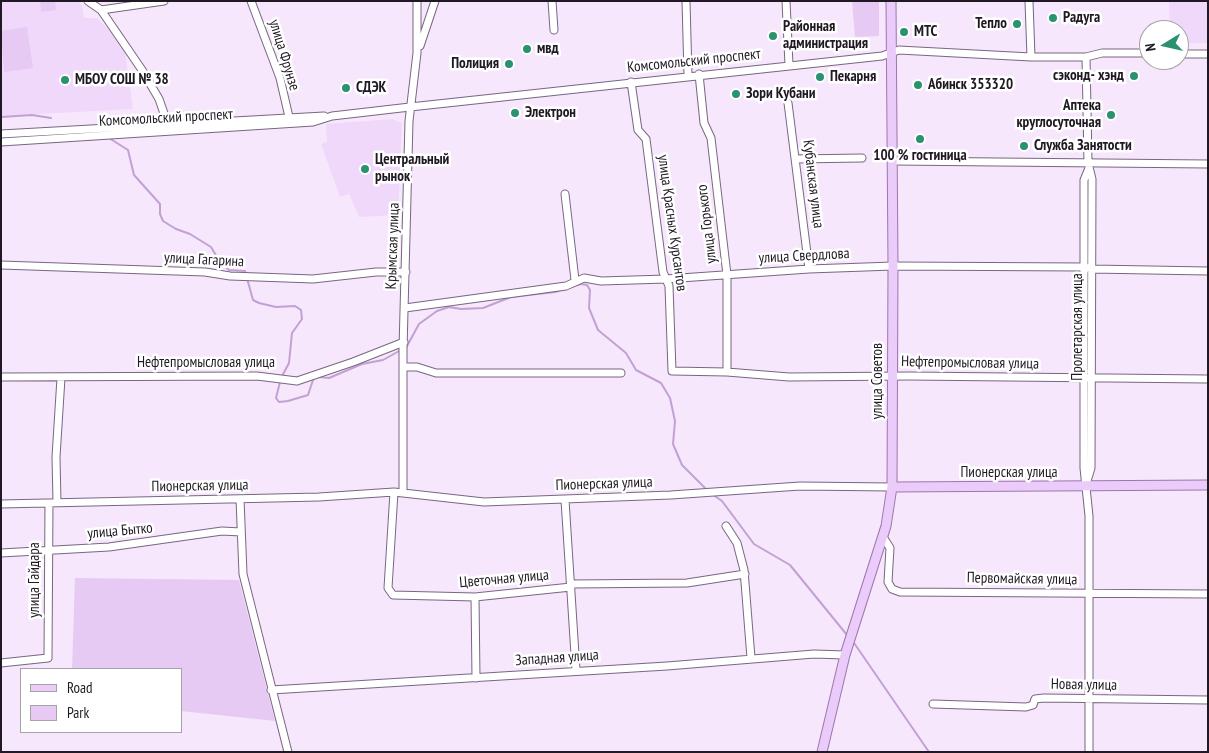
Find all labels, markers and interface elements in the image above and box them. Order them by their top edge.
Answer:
place label: Радуга [1063,9,1100,27]
marker: Радуга [1047,12,1059,24]
place label: Тепло [975,15,1007,33]
street label: улица Фрунзе [265,17,303,93]
place label: Районная администрация [783,18,868,53]
marker: Тепло [1011,18,1023,30]
north arrow [1139,20,1189,70]
place label: МТС [914,23,937,41]
marker: МТС [898,26,910,38]
marker: Районная администрация [767,30,779,42]
place label: мвд [537,40,559,58]
text: N [1141,42,1160,52]
marker: мвд [521,43,533,55]
street label: Комсомольский проспект [626,45,762,77]
place label: Полиция [451,55,499,73]
marker: Полиция [503,58,515,70]
place label: сэконд- хэнд [1053,67,1124,85]
place label: Пекарня [830,68,876,86]
marker: сэконд- хэнд [1128,70,1140,82]
place label: МБОУ СОШ № 38 [75,71,169,89]
marker: Пекарня [814,71,826,83]
marker: МБОУ СОШ № 38 [59,74,71,86]
place label: Абинск 353320 [928,76,1013,94]
place label: СДЭК [356,79,386,97]
marker: Абинск 353320 [912,79,924,91]
marker: СДЭК [340,82,352,94]
place label: Зори Кубани [746,85,815,103]
marker: Зори Кубани [730,88,742,100]
place label: Аптека круглосуточная [1016,97,1101,132]
place label: Электрон [525,104,576,122]
street label: Комсомольский проспект [99,106,233,130]
marker: Электрон [509,107,521,119]
marker: Аптека круглосуточная [1105,109,1117,121]
marker: 100 % гостиница [914,133,926,145]
place label: Служба Занятости [1034,137,1132,155]
street label: Кубанская улица [799,139,827,229]
marker: Служба Занятости [1018,140,1030,152]
place label: 100 % гостиница [873,147,967,165]
place label: Центральный рынок [375,151,449,186]
street label: улица Красных Курсантов [654,154,690,292]
marker: Центральный рынок [359,163,371,175]
street label: улица Горького [693,183,721,265]
street label: Крымская улица [382,202,404,290]
street label: улица Свердлова [758,245,850,267]
street label: улица Гагарина [164,249,244,271]
street label: Пролетарская улица [1069,273,1087,381]
street label: улица Советов [869,343,887,419]
street label: Нефтепромысловая улица [901,353,1039,373]
street label: Нефтепромысловая улица [137,354,275,372]
street label: Пионерская улица [960,464,1058,482]
street label: Пионерская улица [555,473,653,495]
street label: Пионерская улица [151,476,249,496]
street label: улица Бытко [87,519,153,543]
street label: улица Гайдара [26,542,44,618]
street label: Цветочная улица [458,566,550,592]
street label: Первомайская улица [967,569,1077,589]
street label: Западная улица [515,646,599,670]
legend [20,668,182,733]
street label: Новая улица [1051,675,1117,695]
text: Road [67,678,93,697]
text: Park [67,703,89,722]

